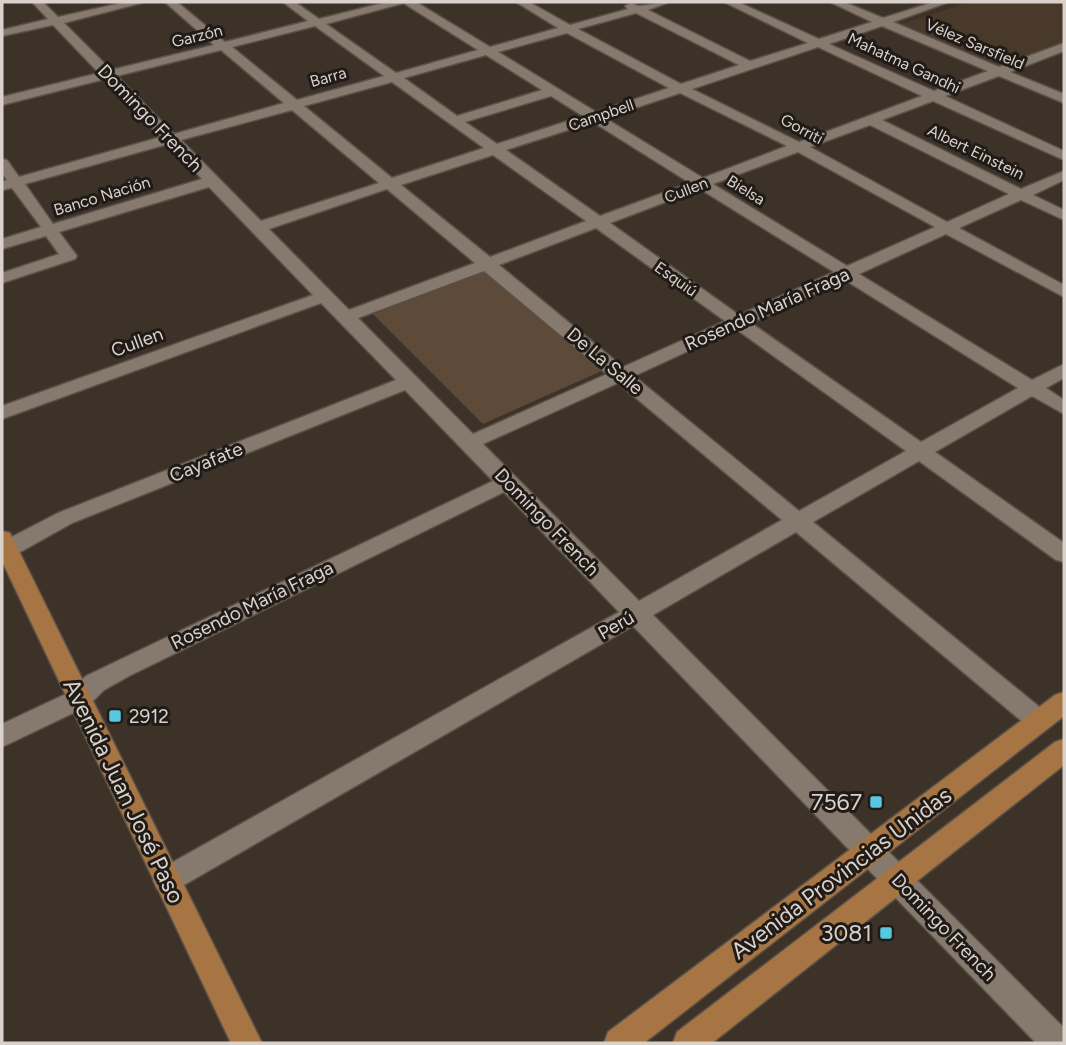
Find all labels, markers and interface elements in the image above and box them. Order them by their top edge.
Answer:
street label: Vélez Sarsfield [923,15,1027,73]
street label: Garzón [170,21,224,51]
street label: Mahatma Gandhi [845,29,963,97]
street label: Domingo French [93,59,207,177]
street label: Barra [308,63,348,91]
street label: Campbell [566,95,636,135]
street label: Gorriti [777,110,827,148]
street label: Albert Einstein [925,120,1027,184]
street label: Bielsa [723,171,769,209]
street label: Banco Nación [51,172,153,220]
street label: Cullen [662,173,711,207]
street label: Esquiú [651,258,701,300]
street label: Rosendo María Fraga [681,262,853,356]
street label: Cullen [108,322,166,362]
street label: De La Salle [562,322,648,400]
street label: Cayafate [166,437,246,487]
street label: Domingo French [490,463,604,581]
street label: Rosendo María Fraga [167,556,337,654]
street label: Perú [594,605,638,645]
street label: Avenida Juan José Paso [57,674,191,908]
place label: 2912 [129,705,169,728]
marker: 2912 [107,708,123,724]
street label: Avenida Provincias Unidas [725,781,957,965]
place label: 7567 [811,788,862,816]
marker: 7567 [868,794,884,810]
street label: Domingo French [887,868,1001,986]
place label: 3081 [821,919,872,947]
marker: 3081 [878,925,894,941]

